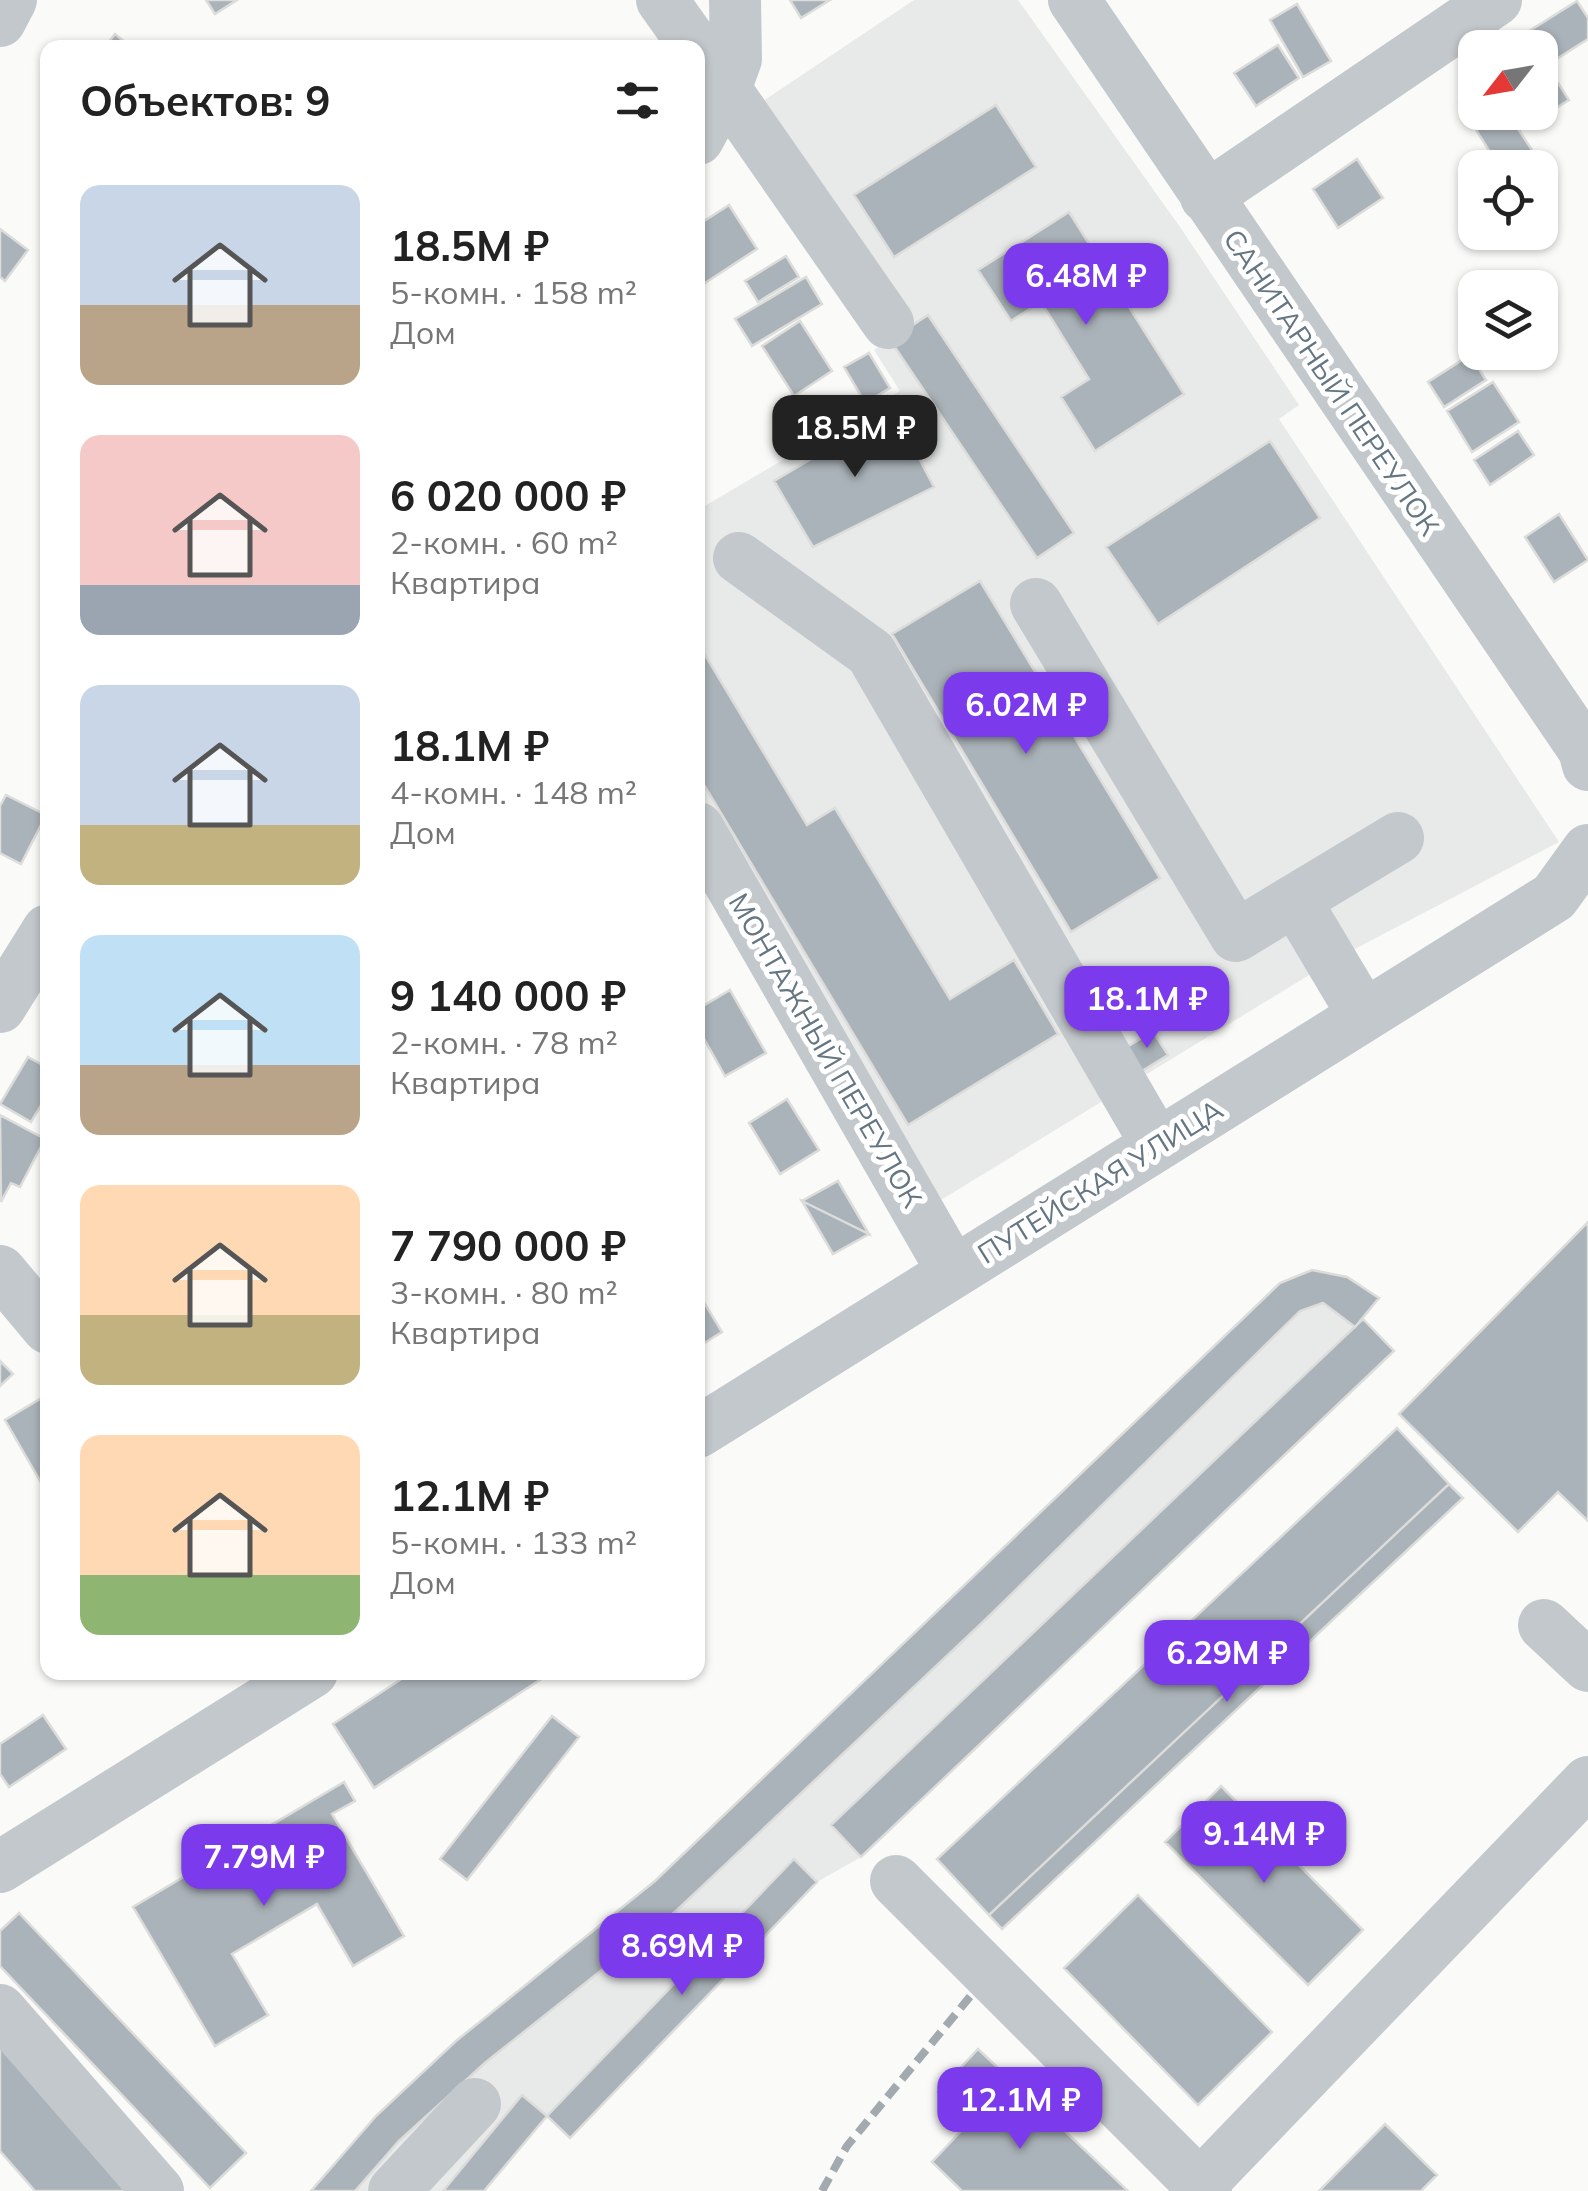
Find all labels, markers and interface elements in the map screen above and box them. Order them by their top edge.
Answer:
north arrow [1458,30,1558,130]
map controls [1458,30,1558,370]
icon: filters [610,73,665,128]
text: Объектов: 9 [80,74,330,127]
button: locate [1458,150,1558,250]
text: 18.5M ₽ [390,219,549,272]
street label: САНИТАРНЫЙ ПЕРЕУЛОК [1216,222,1448,542]
icon: home [160,225,280,345]
pin: 6.48M ₽ [994,243,1178,328]
text: 6.48M ₽ [1025,255,1147,295]
button: layers [1458,270,1558,370]
text: 5-комн. · 158 m² [390,272,637,312]
text: Дом [390,312,456,352]
pin: 18.5M ₽ [763,395,947,480]
text: 18.5M ₽ [794,407,916,447]
text: 6 020 000 ₽ [390,469,626,522]
icon: home [160,475,280,595]
text: 2-комн. · 60 m² [390,522,618,562]
text: Квартира [390,562,541,602]
pin: 6.02M ₽ [934,672,1118,757]
text: 6.02M ₽ [965,684,1087,724]
text: 18.1M ₽ [390,719,549,772]
icon: home [160,725,280,845]
text: 4-комн. · 148 m² [390,772,637,812]
text: Дом [390,812,456,852]
street label: МОНТАЖНЫЙ ПЕРЕУЛОК [722,887,931,1214]
pin: 18.1M ₽ [1055,966,1239,1051]
text: 9 140 000 ₽ [390,969,626,1022]
icon: home [160,975,280,1095]
text: 18.1M ₽ [1086,978,1208,1018]
text: 2-комн. · 78 m² [390,1022,618,1062]
text: Квартира [390,1062,541,1102]
street label: ПУТЕЙСКАЯ УЛИЦА [971,1091,1229,1271]
text: 7 790 000 ₽ [390,1219,626,1272]
icon: home [160,1225,280,1345]
text: 3-комн. · 80 m² [390,1272,618,1312]
text: Квартира [390,1312,541,1352]
text: 12.1M ₽ [390,1469,549,1522]
icon: home [160,1475,280,1595]
text: 5-комн. · 133 m² [390,1522,637,1562]
text: Дом [390,1562,456,1602]
pin: 6.29M ₽ [1135,1620,1319,1705]
text: 6.29M ₽ [1166,1632,1288,1672]
pin: 9.14M ₽ [1172,1801,1356,1886]
text: 9.14M ₽ [1203,1813,1325,1853]
pin: 7.79M ₽ [172,1824,356,1909]
text: 7.79M ₽ [203,1836,325,1876]
pin: 8.69M ₽ [590,1913,774,1998]
text: 8.69M ₽ [621,1925,743,1965]
pin: 12.1M ₽ [928,2067,1112,2152]
text: 12.1M ₽ [959,2079,1081,2119]

